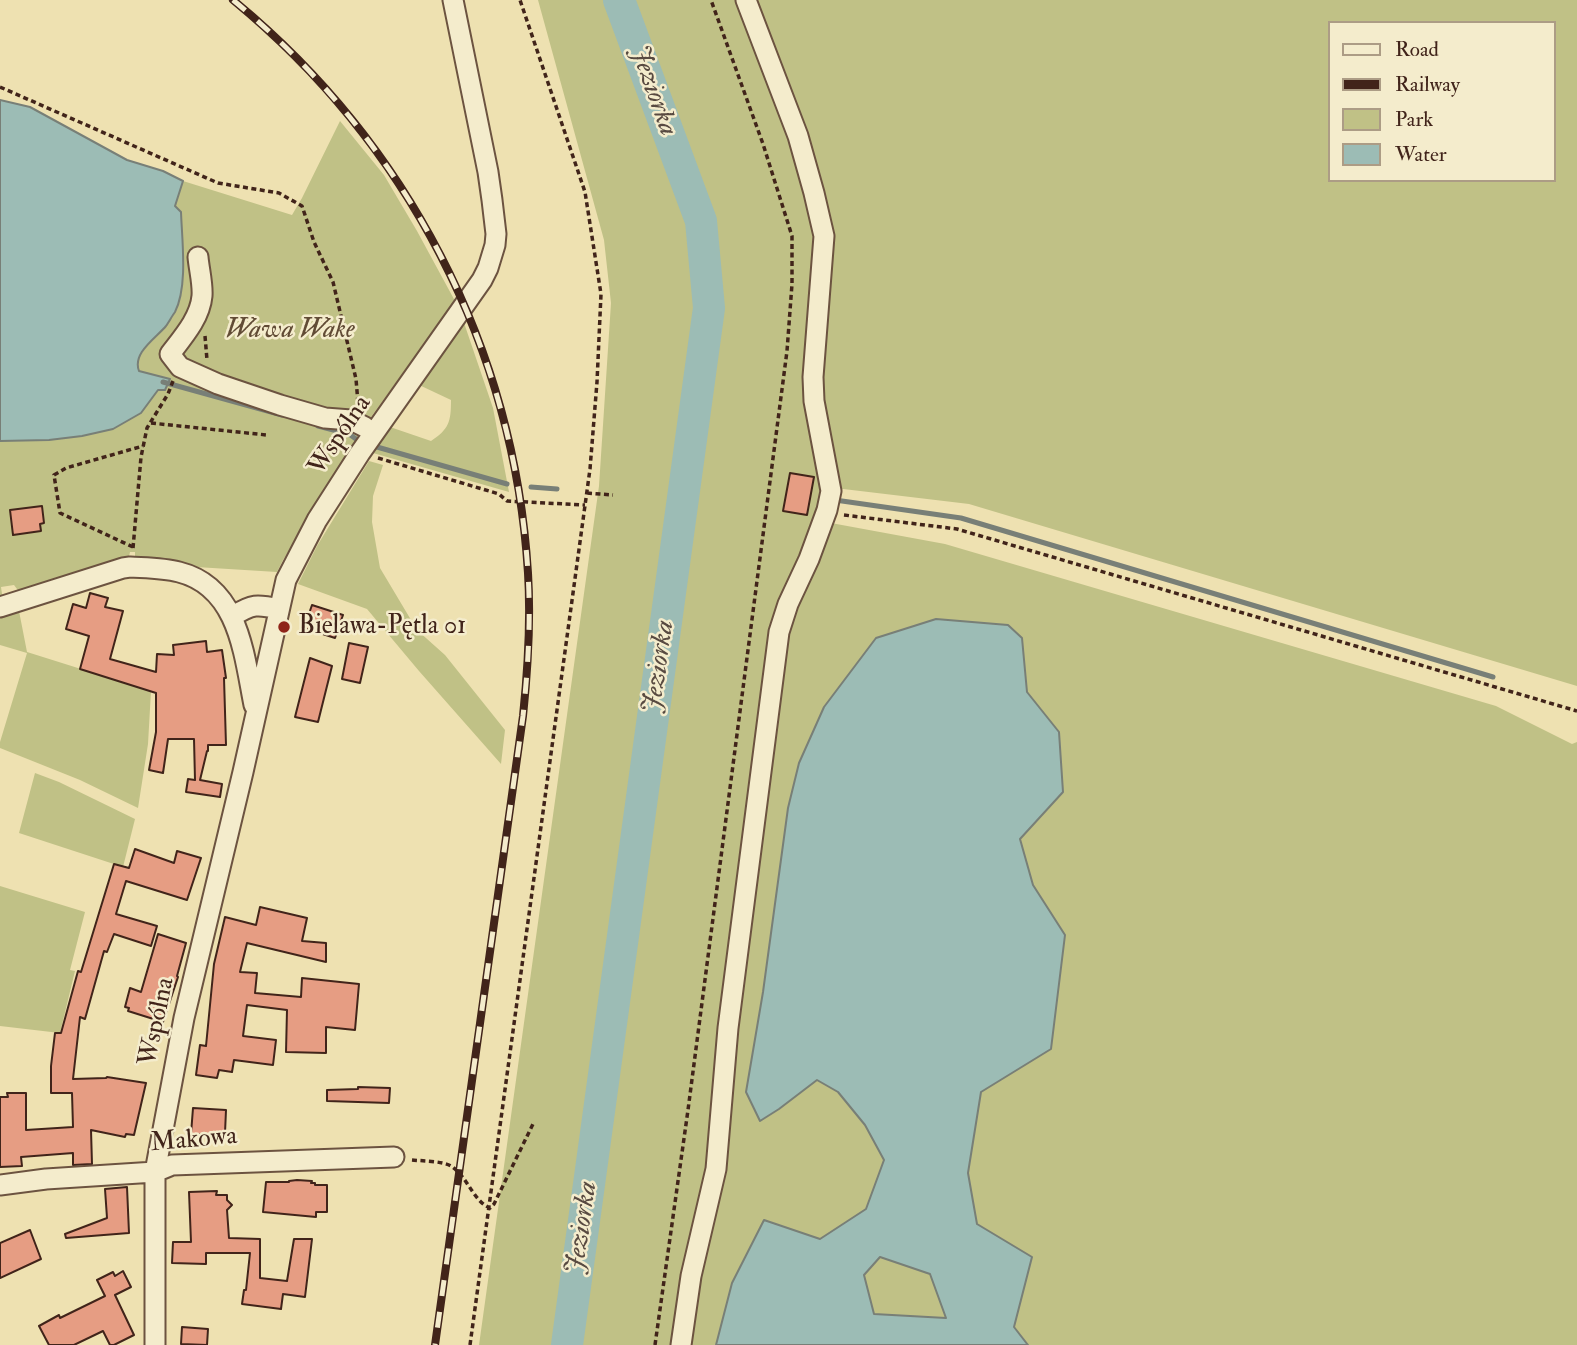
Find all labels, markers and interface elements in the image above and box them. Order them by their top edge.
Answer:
legend [1328,21,1556,182]
text: Road [1395,36,1439,63]
water label: Jeziorka [620,41,684,141]
text: Railway [1395,71,1460,98]
text: Park [1395,106,1433,133]
text: Water [1395,141,1447,168]
park label: Wawa Wake [225,315,355,347]
street label: Wspólna [303,390,379,482]
place label: Bielawa-Pętla 01 [298,611,466,643]
water label: Jeziorka [637,618,683,716]
marker: Bielawa-Pętla 01 [276,619,292,635]
street label: Wspólna [133,975,183,1069]
street label: Makowa [149,1122,239,1160]
water label: Jeziorka [560,1179,606,1277]

